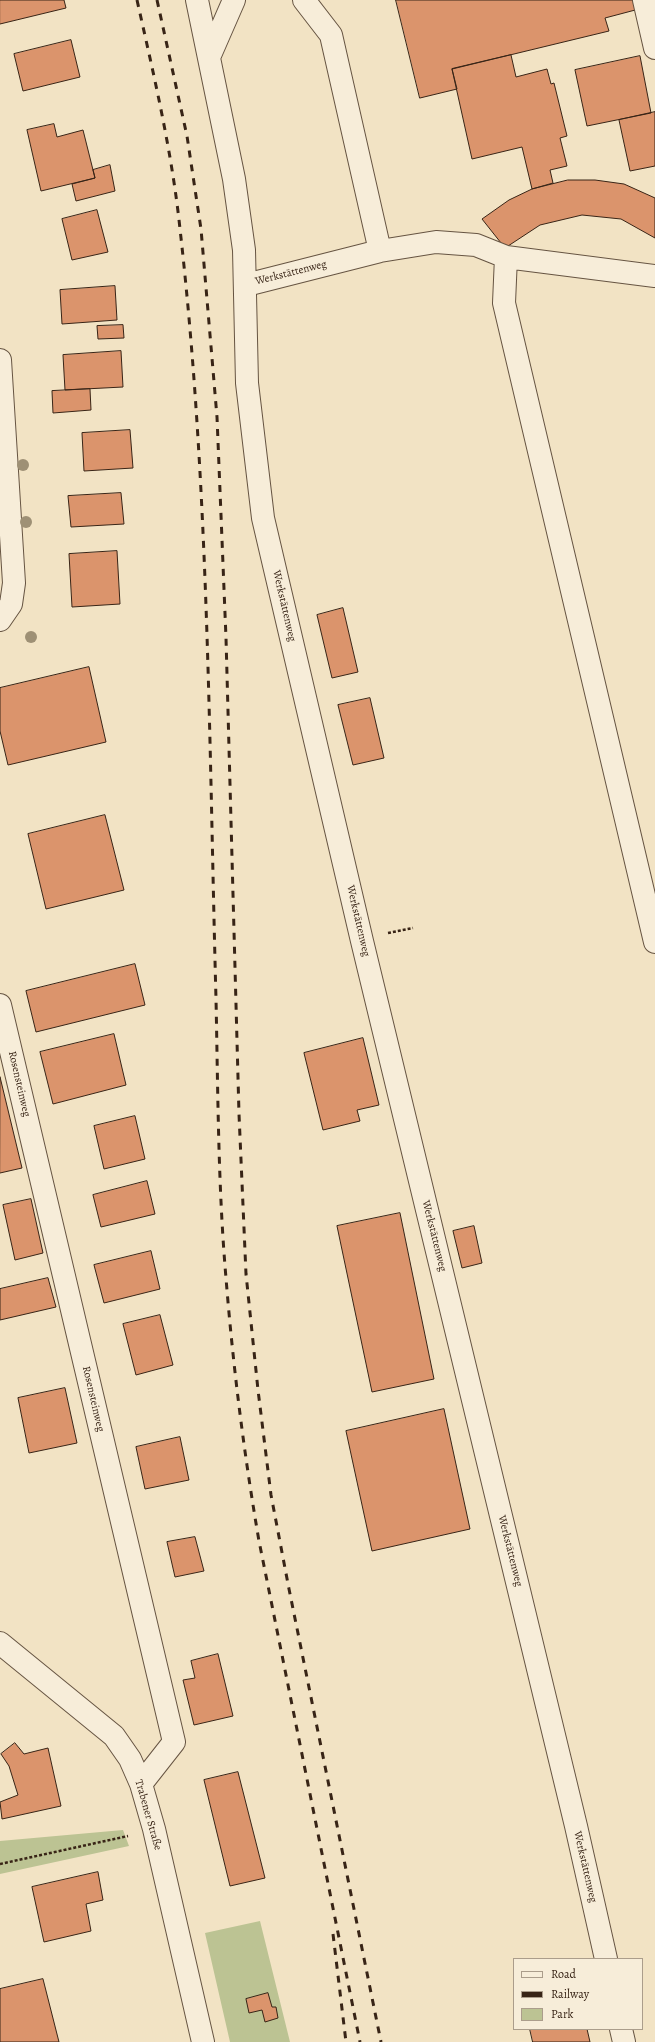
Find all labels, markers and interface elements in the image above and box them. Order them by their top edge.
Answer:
street label: Werkstättenweg [254,258,328,288]
street label: Werkstättenweg [269,569,299,643]
street label: Werkstättenweg [343,884,373,958]
street label: Rosensteinweg [5,1050,33,1118]
street label: Werkstättenweg [419,1199,449,1273]
street label: Rosensteinweg [79,1365,107,1433]
street label: Werkstättenweg [495,1514,525,1588]
street label: Trabener Straße [132,1778,164,1852]
street label: Werkstättenweg [570,1830,600,1904]
legend [513,1958,643,2030]
text: Road [551,1966,576,1982]
text: Railway [551,1986,589,2002]
text: Park [551,2006,574,2022]

